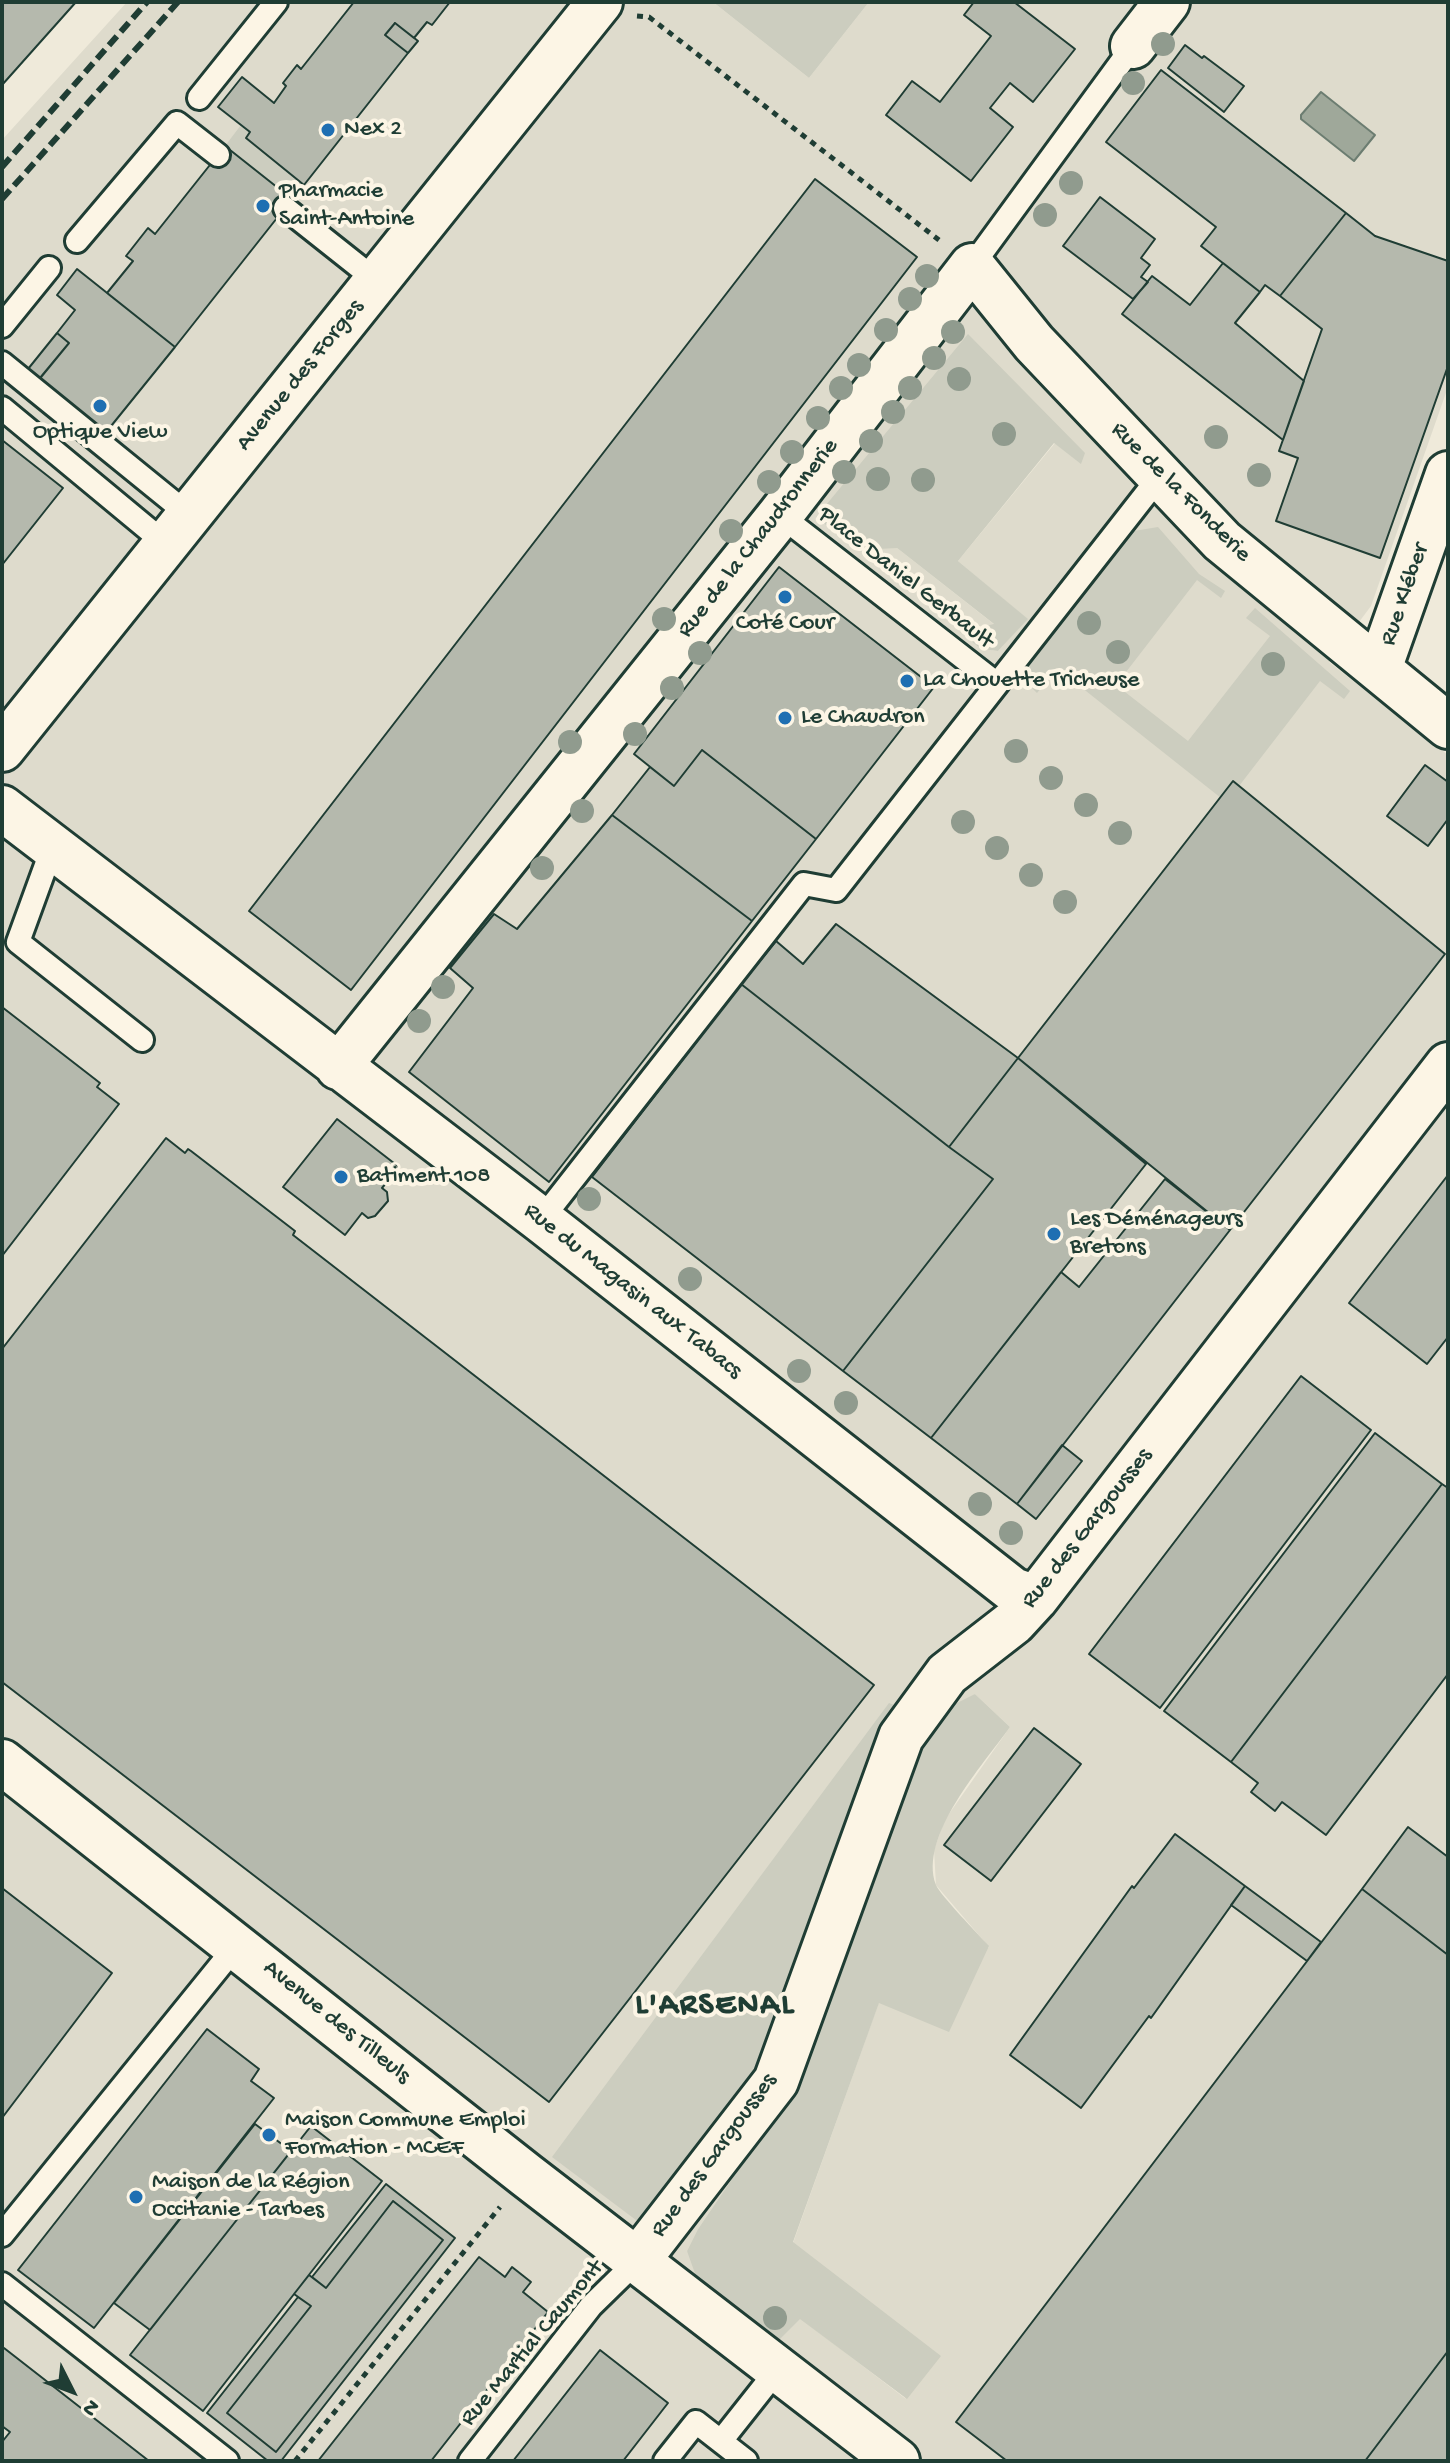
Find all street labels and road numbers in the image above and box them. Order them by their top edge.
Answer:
street label: Avenue des Forges [231,294,371,458]
street label: Rue de la Fonderie [1104,417,1256,569]
street label: Rue de la Chaudronnerie [672,434,846,644]
street label: Place Daniel Gerbault [811,501,999,657]
street label: Rue Kléber [1375,540,1437,650]
street label: Rue du Magasin aux Tabacs [517,1198,747,1386]
street label: Rue des Gargousses [1016,1443,1160,1615]
street label: Avenue des Tilleuls [256,1955,416,2091]
street label: Rue des Gargousses [646,2068,784,2244]
street label: Rue Martial Caumont [455,2255,611,2433]

